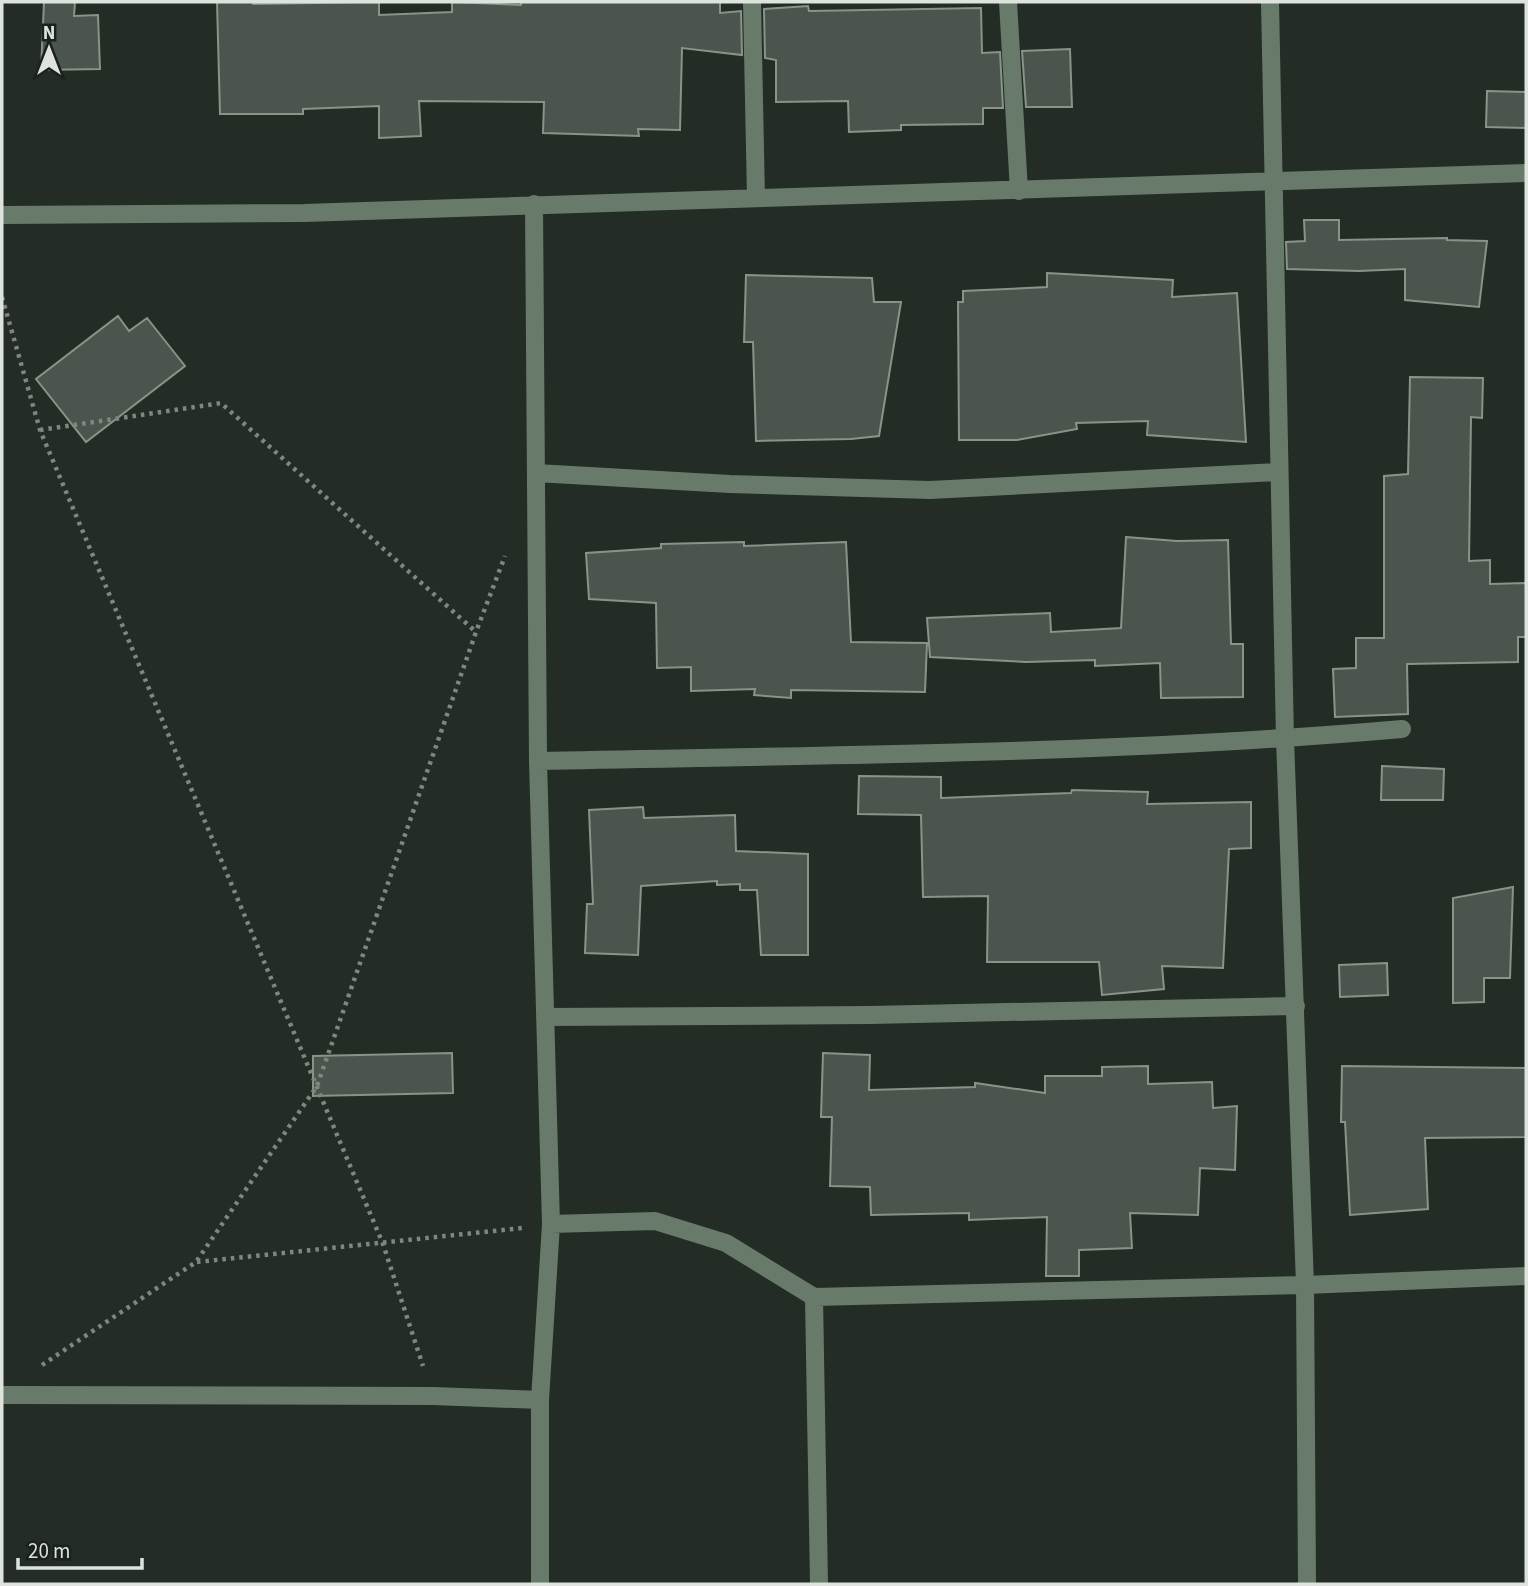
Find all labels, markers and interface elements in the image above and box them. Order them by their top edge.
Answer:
north arrow [14,14,84,84]
text: N [43,20,55,47]
scale bar [18,1526,142,1570]
text: 20 m [28,1536,70,1566]

